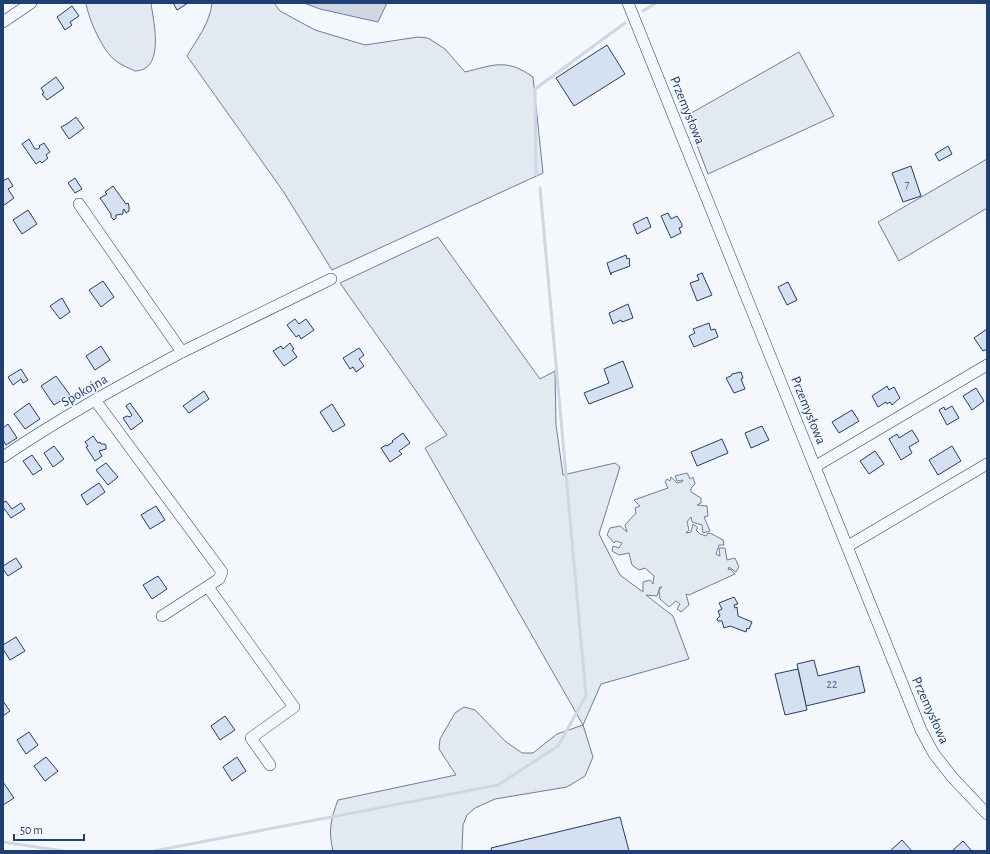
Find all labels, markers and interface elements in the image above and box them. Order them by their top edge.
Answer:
street label: Przemysłowa [667,74,707,147]
house number: 7 [904,178,910,190]
street label: Spokojna [59,372,111,410]
street label: Przemysłowa [788,374,828,447]
street label: Przemysłowa [909,675,951,746]
house number: 22 [827,678,838,690]
scale bar [14,816,84,842]
text: 50 m [20,824,43,836]

